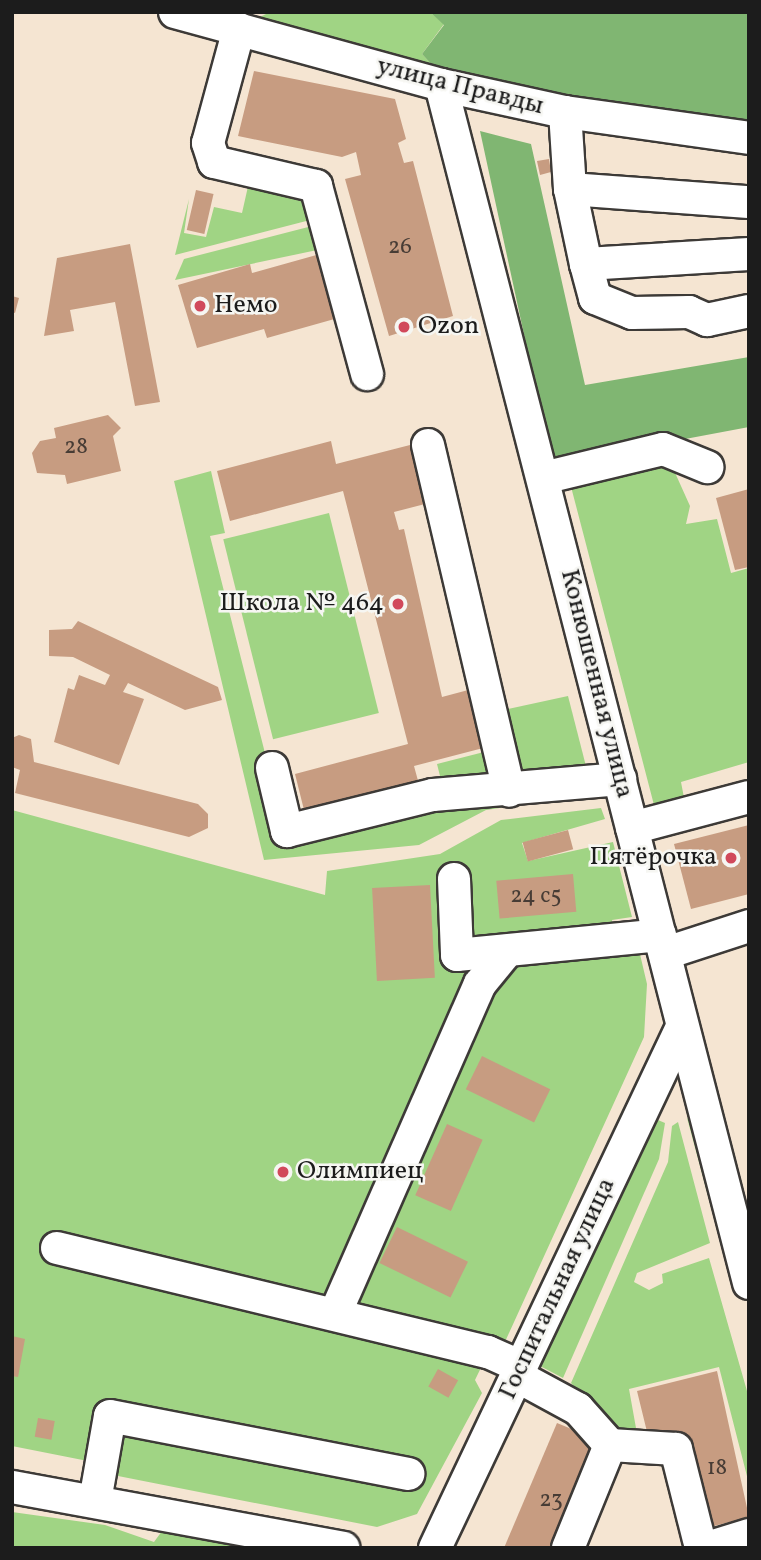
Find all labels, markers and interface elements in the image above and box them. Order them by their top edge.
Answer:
street label: улица Правды [373,51,547,123]
house number: 26 [388,233,412,261]
place label: Немо [214,290,278,322]
marker: Немо [192,298,208,314]
place label: Ozon [418,311,479,343]
marker: Ozon [396,319,412,335]
house number: 28 [64,433,88,461]
street label: Конюшенная улица [552,566,640,802]
place label: Школа № 464 [219,588,384,620]
marker: Школа № 464 [390,596,406,612]
place label: Пятёрочка [589,842,717,874]
marker: Пятёрочка [723,850,739,866]
house number: 24 с5 [510,882,562,910]
place label: Олимпиец [297,1156,423,1188]
marker: Олимпиец [275,1164,291,1180]
street label: Госпитальная улица [493,1173,623,1405]
house number: 18 [707,1454,727,1482]
house number: 23 [539,1486,563,1514]

